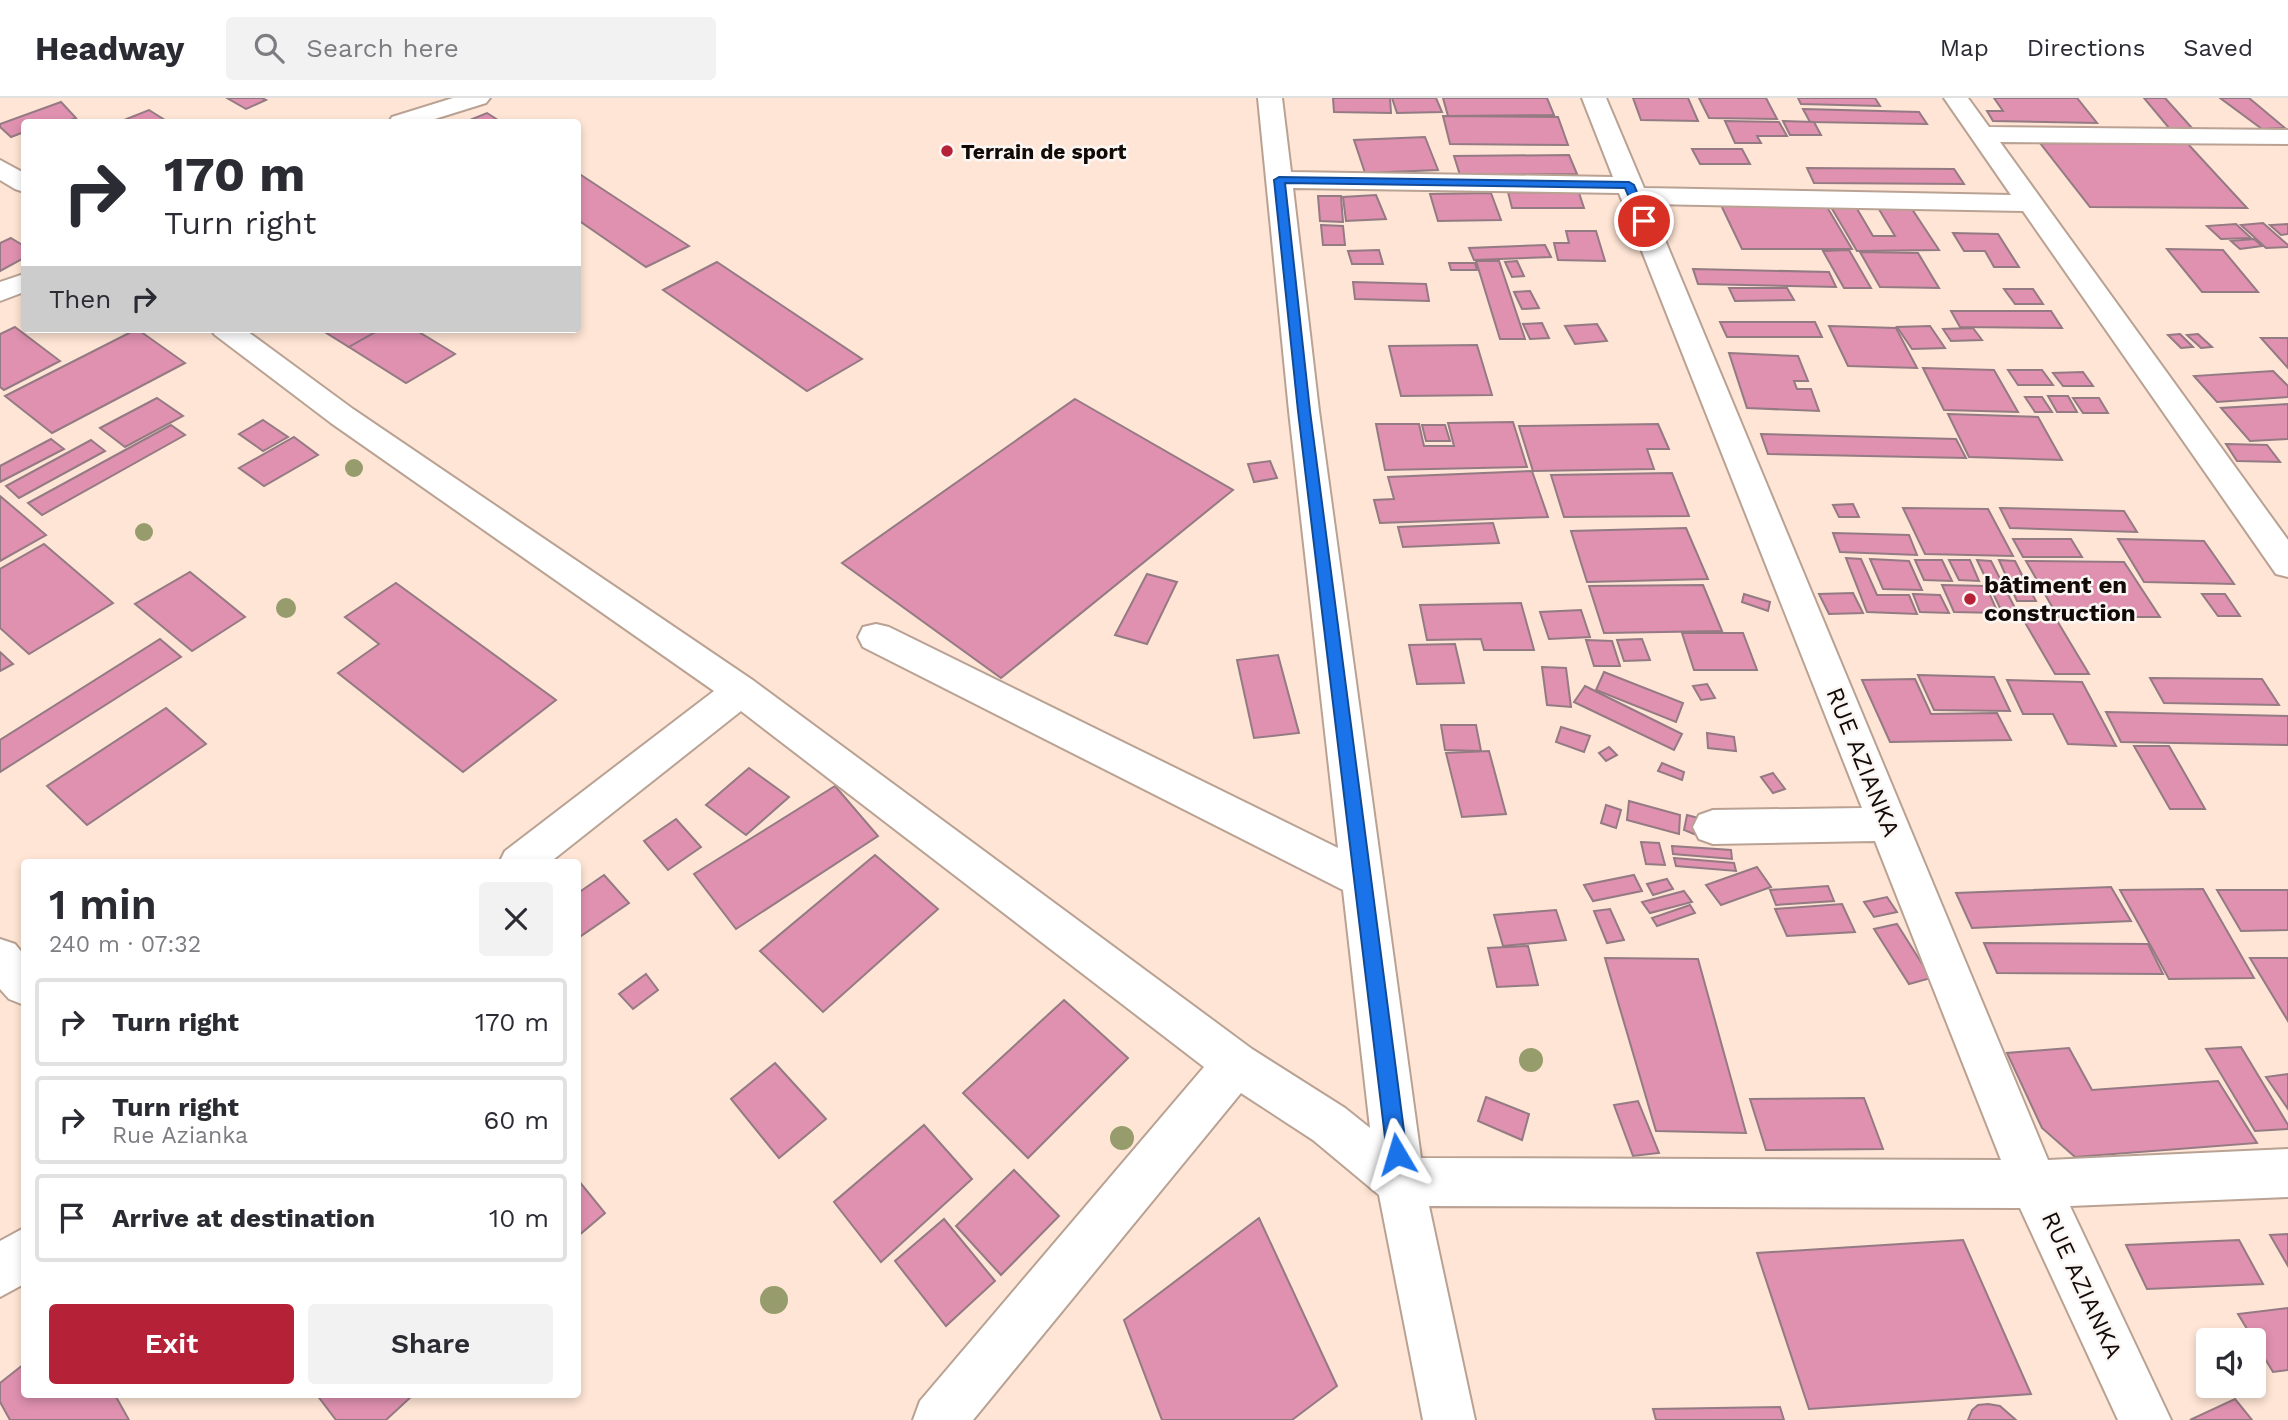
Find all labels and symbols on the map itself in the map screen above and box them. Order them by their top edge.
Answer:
place label: Terrain de sport [961,139,1126,164]
marker: Terrain de sport [939,143,955,159]
pin [1614,191,1674,251]
place label: bâtiment en construction [1984,571,2136,627]
marker: bâtiment en construction [1962,591,1978,607]
street label: RUE AZIANKA [1820,683,1906,841]
position arrow [1360,1117,1434,1191]
street label: RUE AZIANKA [2036,1207,2128,1363]

